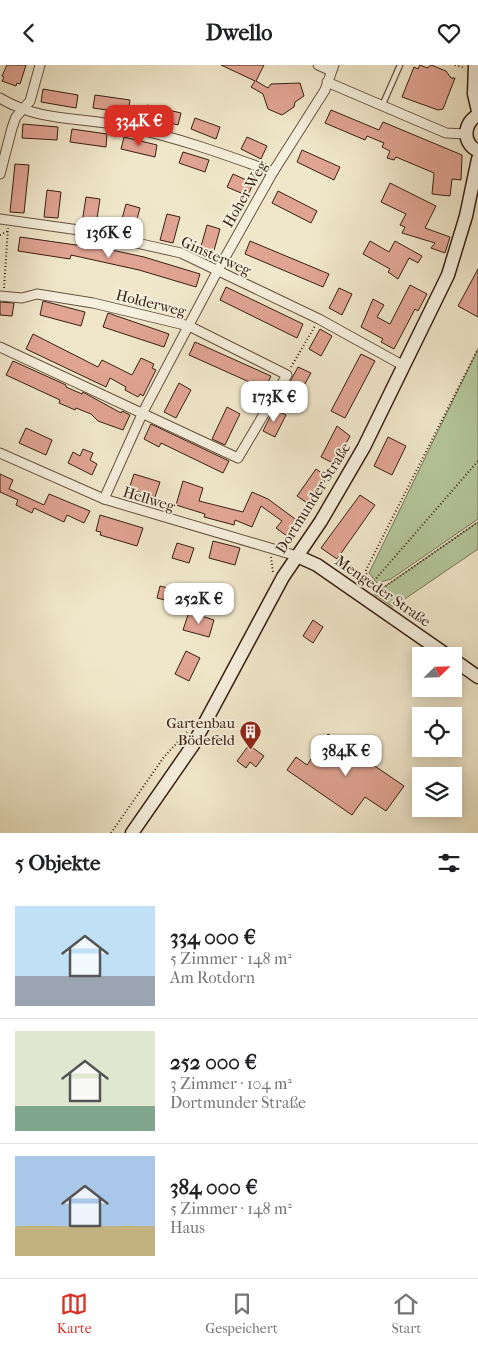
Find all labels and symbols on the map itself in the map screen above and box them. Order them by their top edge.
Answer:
pin: 334K € [98,104,180,147]
street label: Hoher Weg [219,157,272,230]
pin: 136K € [68,217,150,259]
street label: Ginsterweg [178,233,255,280]
street label: Holderweg [114,286,189,321]
pin: 173K € [233,381,315,423]
street label: Dortmunder Straße [272,439,355,557]
street label: Hellweg [121,483,178,516]
street label: Mengeder Straße [332,551,435,631]
pin: 252K € [158,583,240,625]
north arrow [412,647,462,697]
place label: Gartenbau Bödefeld [166,714,236,749]
building icon: Gartenbau Bödefeld [239,720,263,751]
pin: 384K € [305,735,387,777]

